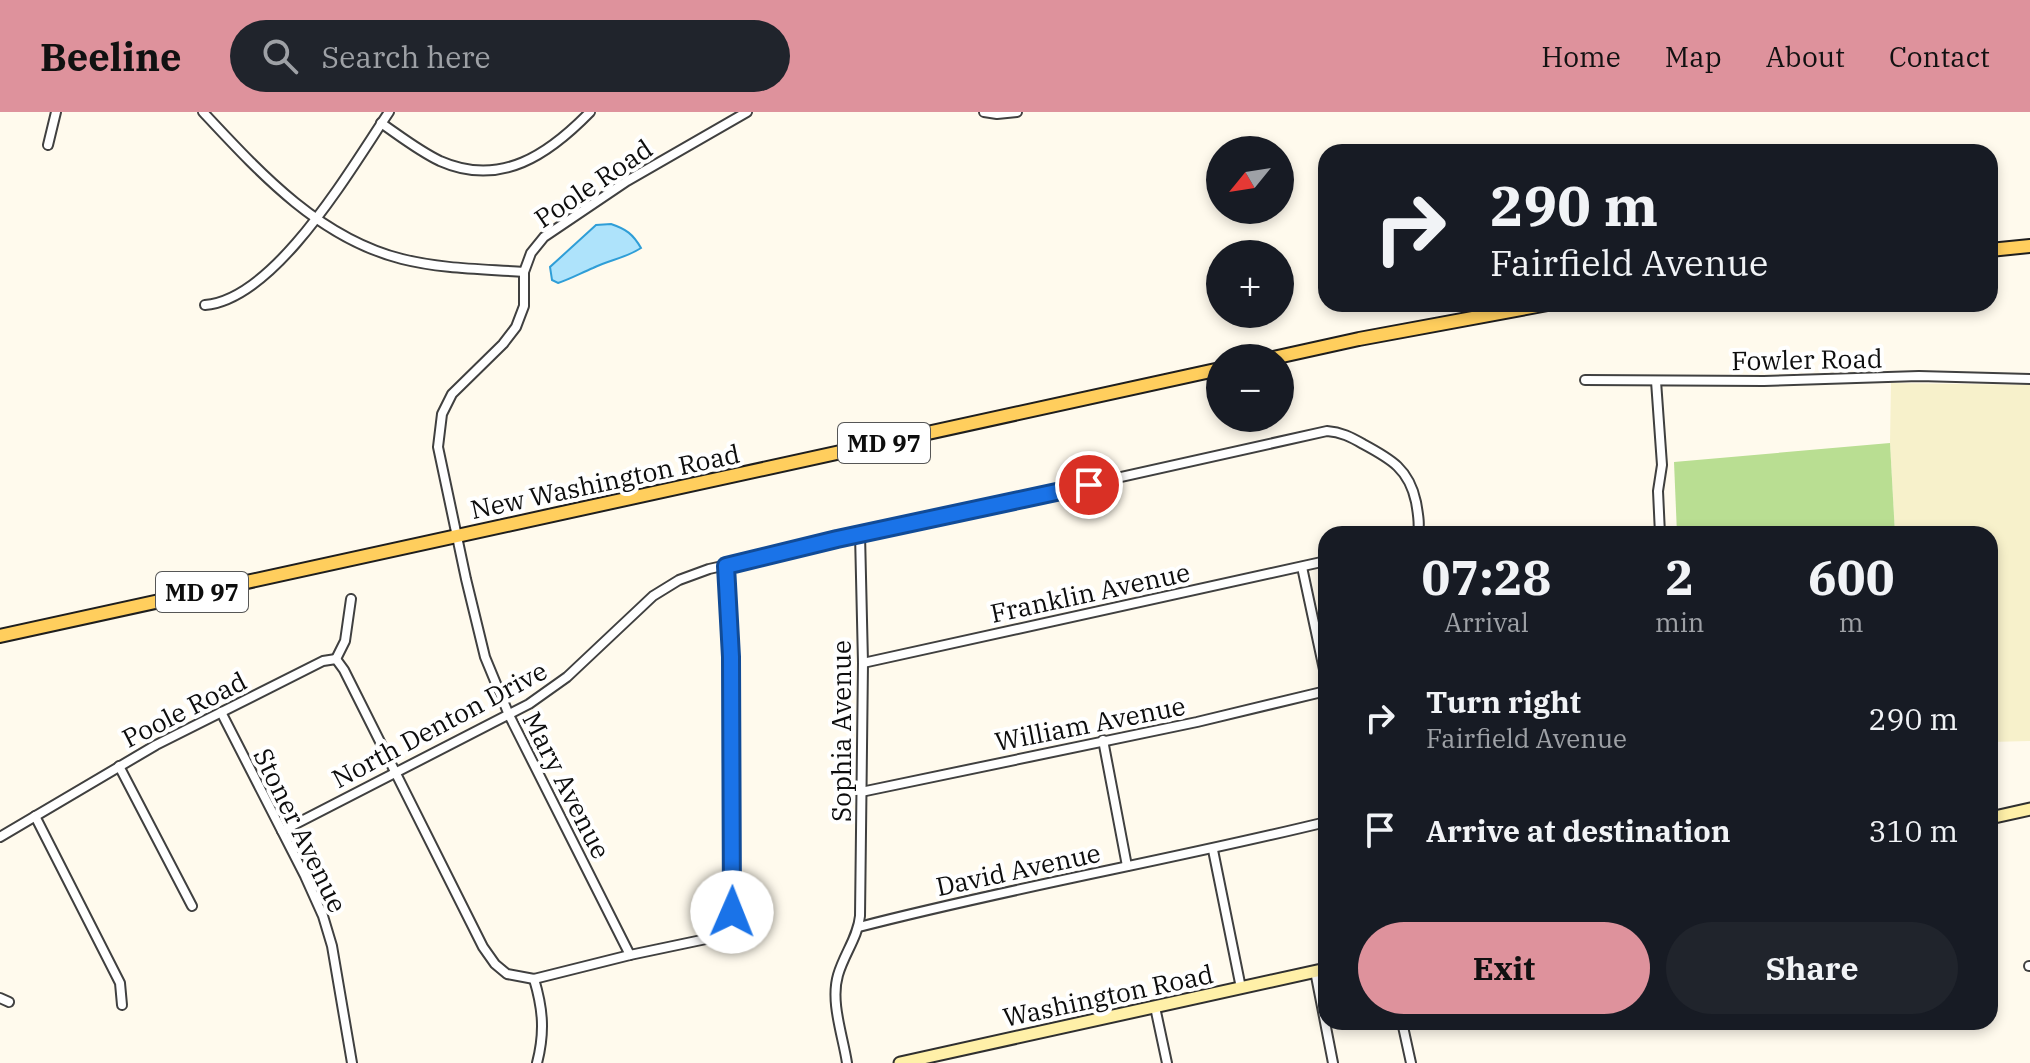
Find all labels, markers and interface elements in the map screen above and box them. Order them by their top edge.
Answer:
search box [230,20,790,92]
text: Beeline [40,32,182,81]
icon: search [258,34,302,78]
text: Search here [322,37,491,76]
text: Home [1541,38,1621,75]
text: Map [1665,38,1722,75]
text: About [1766,38,1845,75]
text: Contact [1889,38,1990,75]
street label: Poole Road [527,131,659,235]
north arrow [1206,136,1294,224]
map controls [1206,136,1294,432]
text: 290 m [1490,169,1658,241]
icon: right [1358,176,1462,280]
text: Fairfield Avenue [1490,239,1768,286]
button: + [1206,240,1294,328]
street label: Fowler Road [1731,341,1883,377]
button: − [1206,344,1294,432]
road number: MD 97 [838,423,930,463]
street label: New Washington Road [467,436,743,526]
pin [1055,451,1123,519]
icon: arrive [1067,463,1111,507]
text: 07:28 [1422,546,1551,608]
text: 2 [1665,546,1694,608]
text: 600 [1808,546,1894,608]
street label: Franklin Avenue [987,554,1193,630]
road number: MD 97 [156,572,248,612]
text: Arrival [1444,605,1529,639]
text: min [1655,605,1704,639]
text: m [1839,605,1864,639]
street label: Sophia Avenue [824,640,858,822]
street label: North Denton Drive [326,653,552,795]
street label: Poole Road [116,663,252,755]
text: Turn right [1426,682,1581,721]
street label: William Avenue [992,688,1188,758]
icon: right [1358,696,1402,740]
text: 290 m [1868,699,1958,738]
street label: Mary Avenue [515,706,619,864]
text: Fairfield Avenue [1426,721,1627,755]
street label: Stoner Avenue [247,742,355,918]
icon: arrive [1358,808,1402,852]
text: Arrive at destination [1426,811,1731,850]
text: 310 m [1868,811,1958,850]
street label: David Avenue [933,835,1103,903]
position arrow [690,870,774,954]
button: Exit [1358,922,1650,1014]
button: Share [1666,922,1958,1014]
street label: Washington Road [1000,956,1216,1034]

